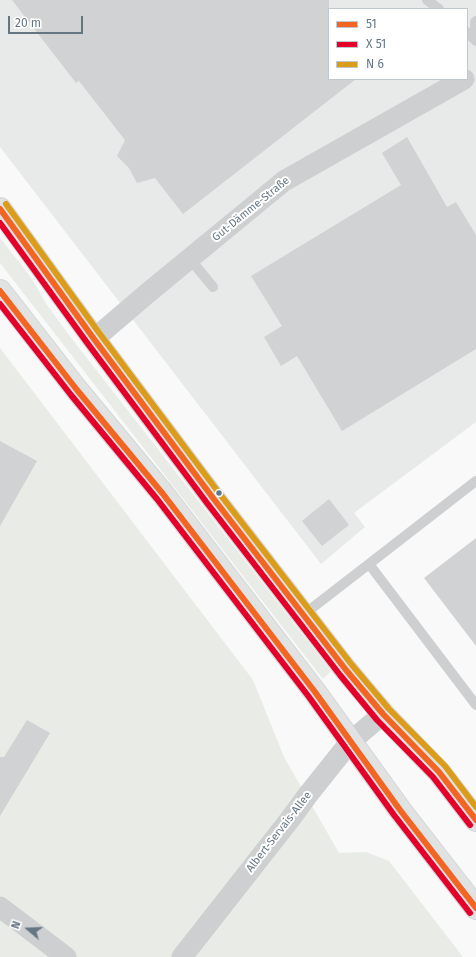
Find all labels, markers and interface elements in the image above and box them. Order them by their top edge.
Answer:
scale bar [10,8,85,34]
legend [328,8,468,80]
text: 20 m [15,16,41,30]
text: 51 [366,17,377,31]
text: X 51 [366,37,386,51]
text: N 6 [366,57,384,71]
street label: Gut-Dämme-Straße [210,174,292,244]
unlabelled marker [214,488,224,498]
street label: Albert-Servais-Allee [244,789,314,875]
north arrow [8,909,48,949]
text: N [9,919,24,931]

